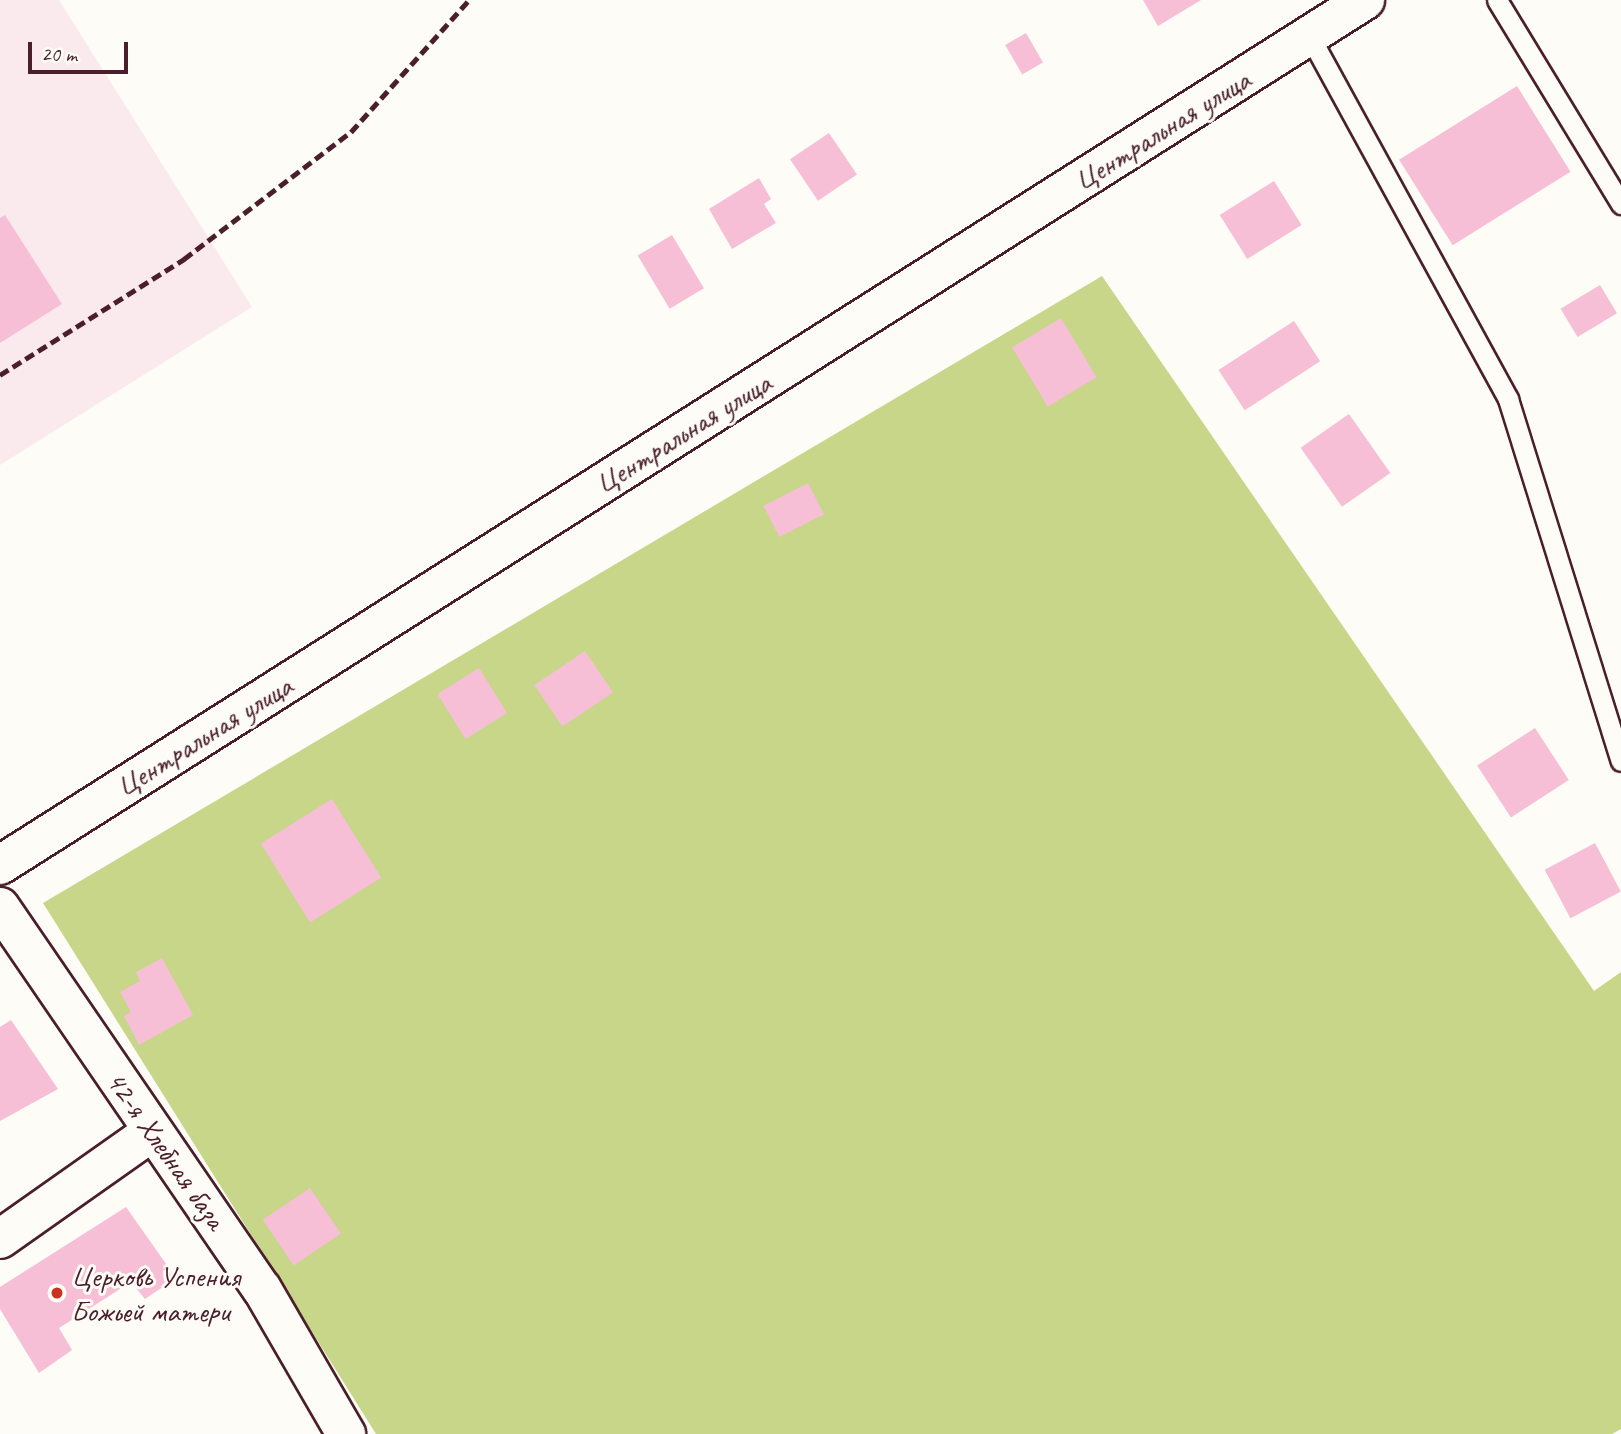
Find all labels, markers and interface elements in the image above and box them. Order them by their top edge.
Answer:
scale bar [32,28,131,72]
text: 20 m [41,41,77,67]
street label: Центральная улица [1067,61,1257,199]
street label: Центральная улица [588,364,778,502]
street label: Центральная улица [109,667,299,805]
street label: 42-я Хлебная база [98,1064,234,1236]
place label: Церковь Успения Божьей матери [71,1258,241,1328]
marker: Церковь Успения Божьей матери [49,1285,65,1301]

